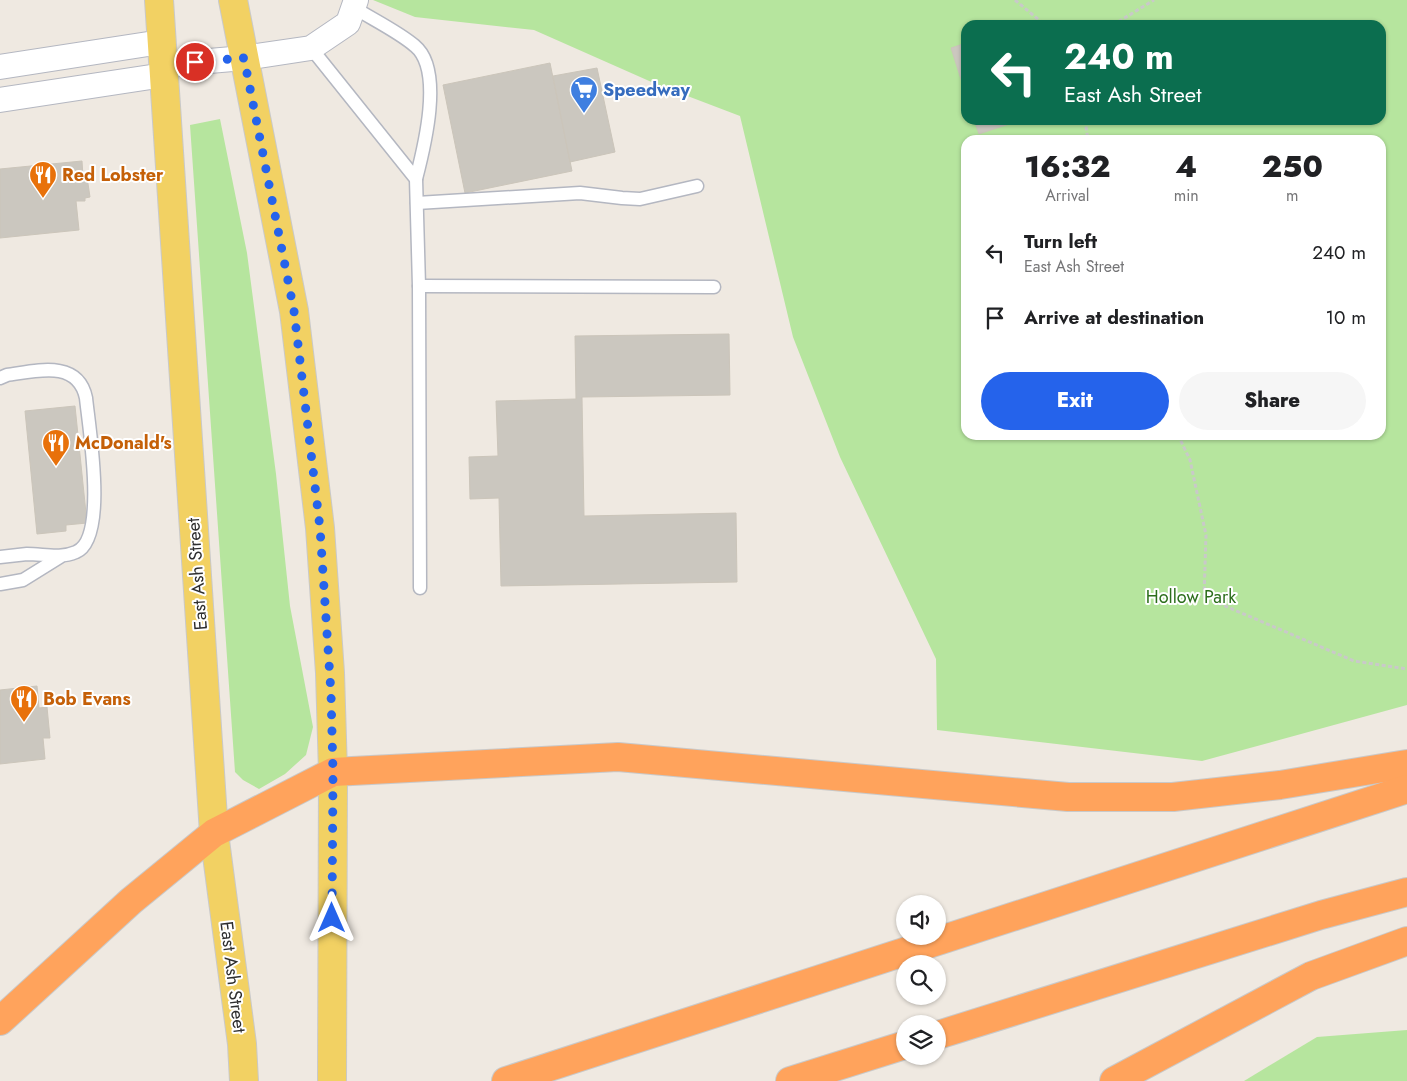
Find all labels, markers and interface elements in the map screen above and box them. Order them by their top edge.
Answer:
text: 240 m [1064,32,1174,82]
icon: left [981,40,1046,105]
pin [174,41,216,83]
icon: arrive [181,48,209,76]
supermarket icon: Speedway [569,75,599,114]
place label: Speedway [603,77,690,103]
text: East Ash Street [1064,78,1201,110]
text: 16:32 [1024,145,1111,188]
text: 4 [1175,145,1197,188]
text: 250 [1262,145,1323,188]
restaurant icon: Red Lobster [28,160,58,199]
place label: Red Lobster [62,162,164,188]
text: Arrival [1045,184,1089,207]
text: min [1174,184,1199,207]
text: m [1286,184,1299,207]
text: Turn left [1024,228,1097,255]
icon: left [981,239,1009,267]
text: 240 m [1312,239,1366,266]
text: East Ash Street [1024,255,1124,278]
icon: arrive [981,304,1009,332]
text: Arrive at destination [1024,304,1204,331]
text: 10 m [1326,304,1366,331]
button: Exit [981,372,1169,430]
button: Share [1179,372,1366,430]
restaurant icon: McDonald's [41,428,71,467]
place label: McDonald's [75,430,172,456]
street label: East Ash Street [180,516,214,631]
park label: Hollow Park [1146,584,1236,610]
restaurant icon: Bob Evans [9,684,39,723]
place label: Bob Evans [43,686,131,712]
position arrow [305,891,357,943]
map controls [896,895,946,1065]
button: sound [896,895,946,945]
street label: East Ash Street [213,920,253,1035]
button: search [896,955,946,1005]
button: layers [896,1015,946,1065]

